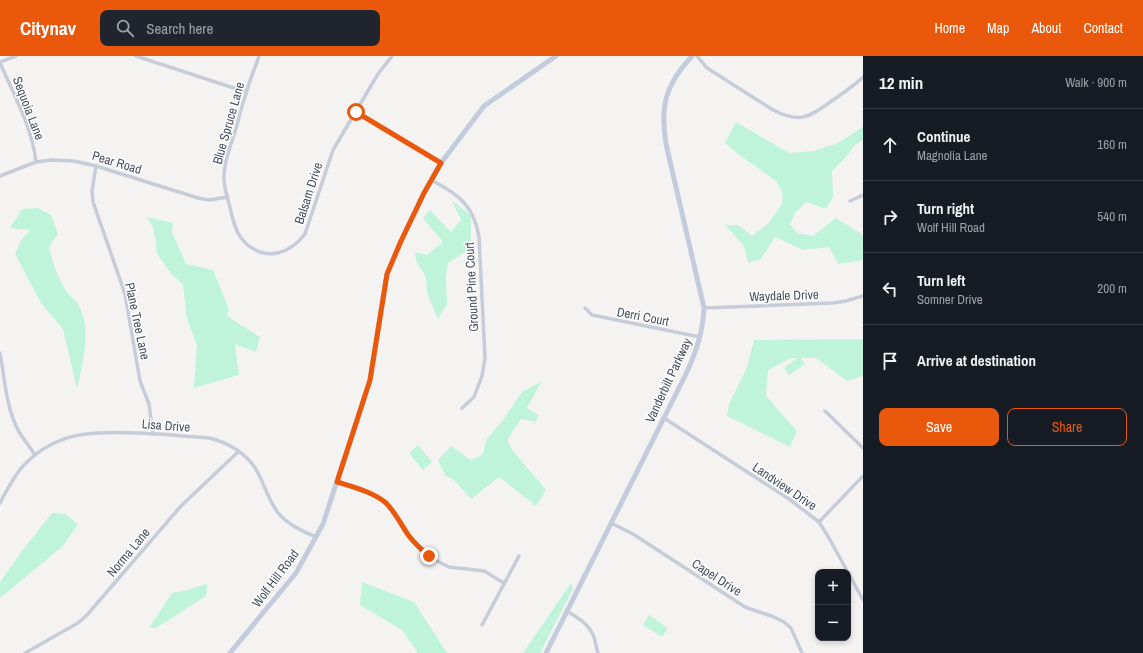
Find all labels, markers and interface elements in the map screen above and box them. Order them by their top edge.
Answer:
search box [100,10,380,46]
text: Citynav [20,15,76,41]
icon: search [114,17,136,39]
text: Search here [146,18,213,39]
text: Home [934,19,965,37]
text: Map [987,19,1009,37]
text: About [1031,19,1061,37]
text: Contact [1083,19,1123,37]
text: 12 min [879,71,923,94]
street label: Sequoia Lane [9,74,48,142]
text: Walk · 900 m [1065,74,1127,91]
street label: Blue Spruce Lane [209,80,248,166]
route start [347,103,365,121]
text: Continue [917,126,970,147]
icon: ahead [879,134,901,156]
text: 160 m [1097,136,1127,153]
street label: Pear Road [90,147,144,178]
text: Magnolia Lane [917,147,988,164]
street label: Balsam Drive [291,160,326,226]
text: Turn right [917,198,974,219]
icon: right [879,206,901,228]
text: 540 m [1097,208,1127,225]
text: Wolf Hill Road [917,219,985,236]
street label: Ground Pine Court [461,242,482,332]
text: Turn left [917,270,965,291]
icon: left [879,278,901,300]
text: 200 m [1097,280,1127,297]
street label: Plane Tree Lane [121,281,154,361]
street label: Waydale Drive [749,286,819,305]
text: Somner Drive [917,291,983,308]
street label: Derri Court [615,303,670,330]
street label: Vanderbilt Parkway [641,334,696,425]
icon: arrive [879,350,901,372]
text: Arrive at destination [917,350,1036,371]
button: Save [879,408,999,446]
button: Share [1007,408,1127,446]
street label: Lisa Drive [141,415,191,436]
street label: Landview Drive [749,459,820,514]
street label: Norma Lane [103,524,154,580]
street label: Wolf Hill Road [248,546,303,611]
route end [420,547,438,565]
street label: Capel Drive [688,555,745,600]
map controls [815,569,851,641]
button: + [815,569,851,605]
button: − [815,605,851,641]

